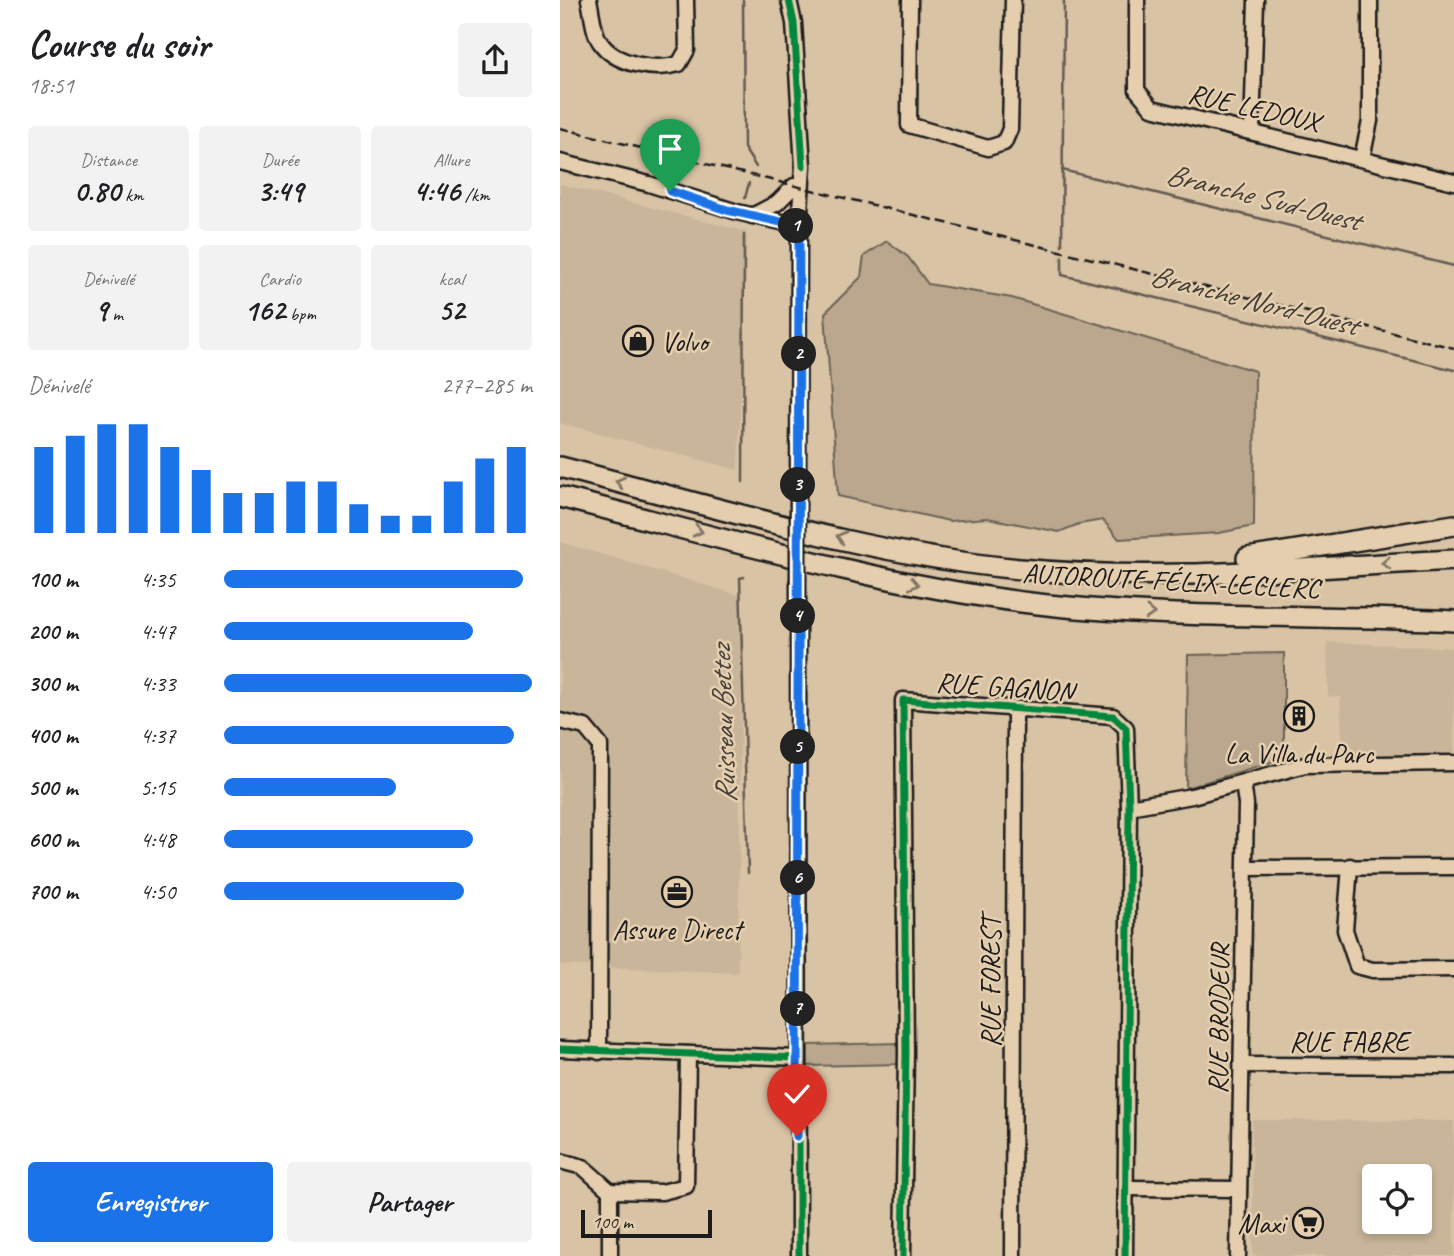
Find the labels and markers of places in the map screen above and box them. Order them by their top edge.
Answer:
pin [640,119,700,191]
pin: 1 [778,208,814,244]
shop icon: Volvo [621,324,655,358]
place label: Volvo [661,324,711,359]
pin: 2 [782,336,816,372]
pin: 3 [780,468,816,503]
pin: 4 [780,598,816,634]
building icon: La Villa du Parc [1282,699,1316,733]
pin: 5 [780,730,816,764]
place label: La Villa du Parc [1225,736,1374,771]
pin: 6 [780,860,816,896]
office icon: Assure Direct [660,875,694,909]
place label: Assure Direct [613,912,745,947]
pin: 7 [780,992,816,1026]
pin [767,1064,827,1136]
place label: Maxi [1238,1206,1289,1241]
supermarket icon: Maxi [1291,1206,1325,1240]

